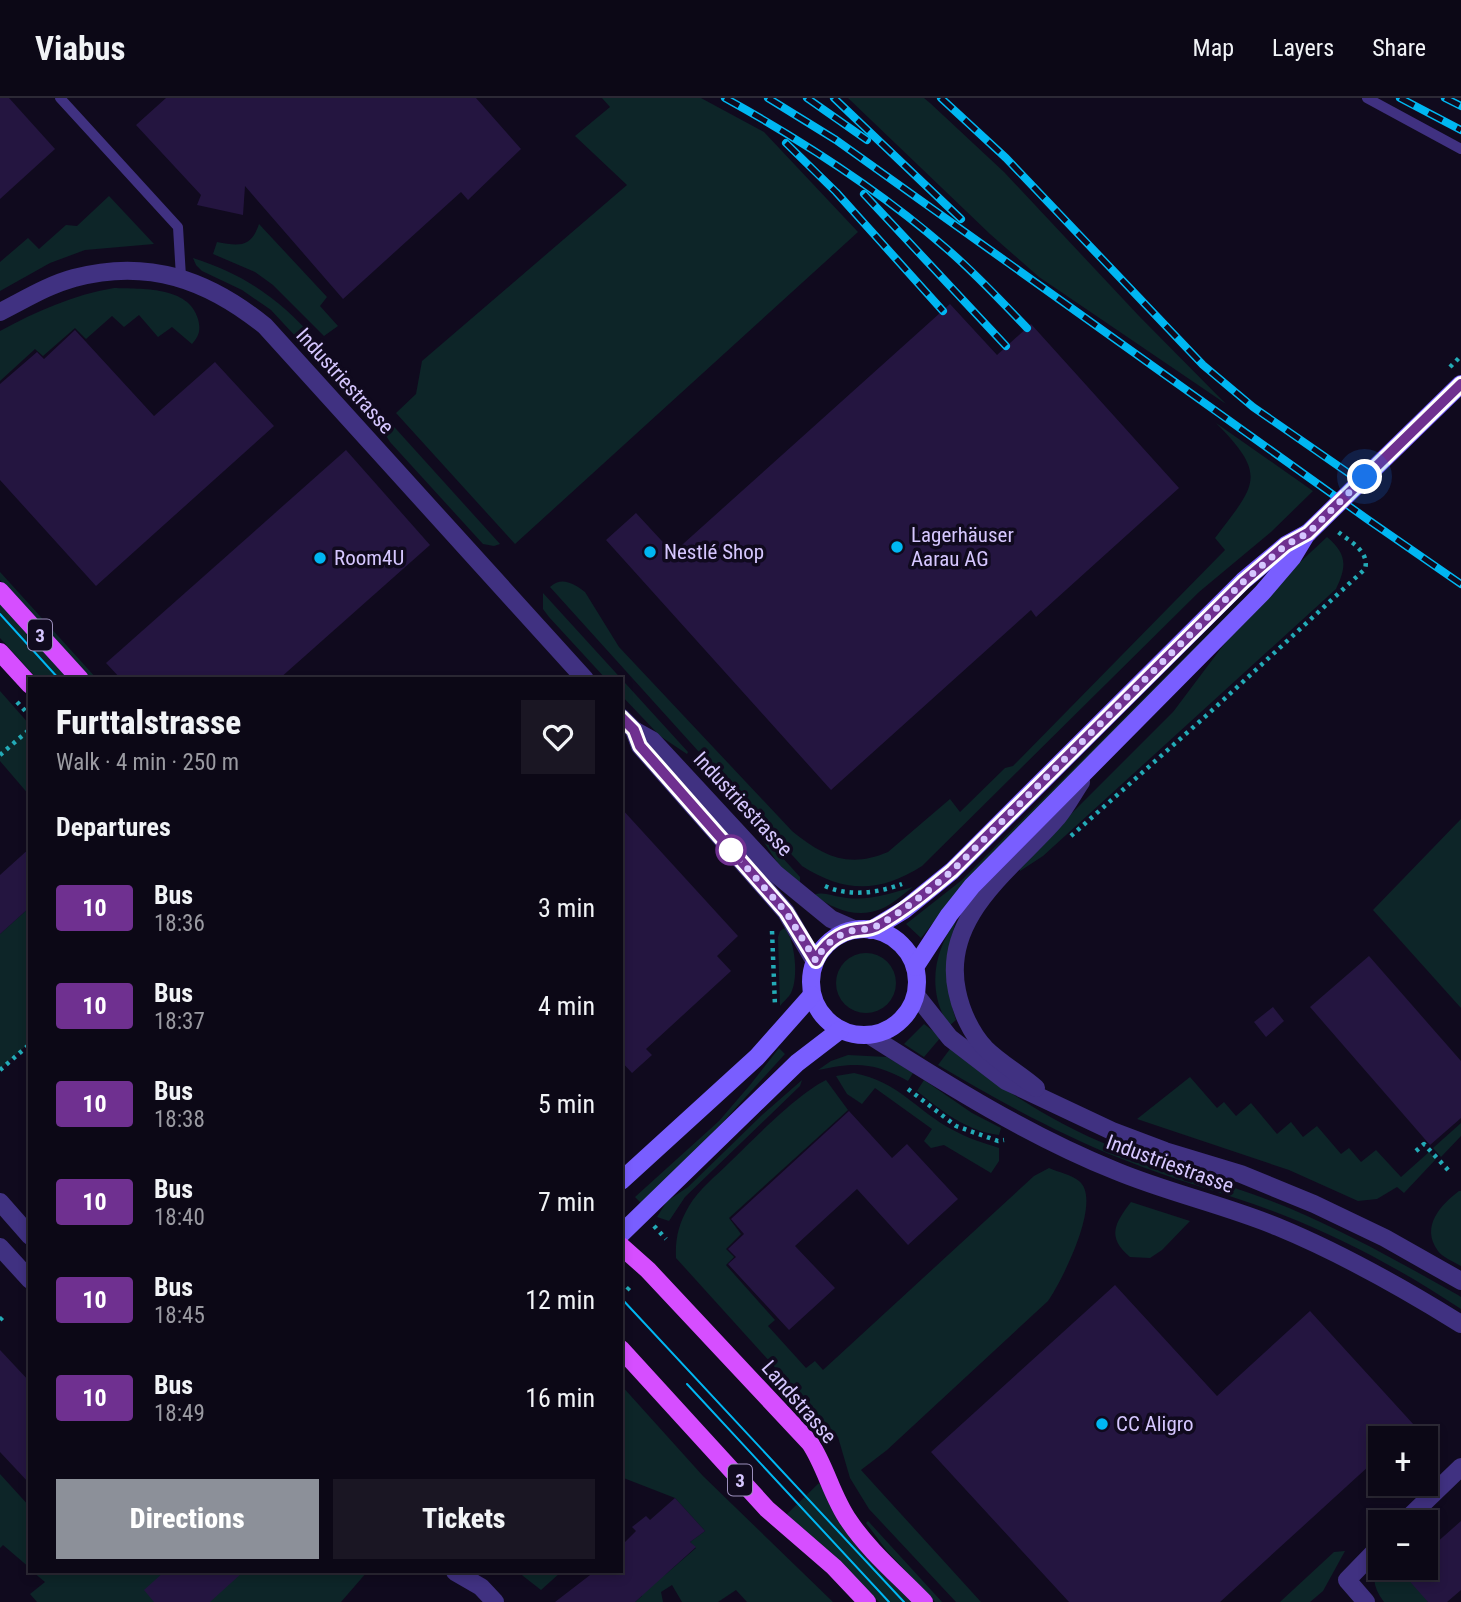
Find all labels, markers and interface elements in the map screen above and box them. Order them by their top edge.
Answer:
text: Viabus [35,29,125,68]
text: Map [1193,34,1234,62]
text: Layers [1272,34,1334,62]
text: Share [1372,34,1426,62]
street label: Industriestrasse [291,323,399,439]
your location [1347,459,1382,494]
place label: Lagerhäuser Aarau AG [911,523,1014,571]
marker: Lagerhäuser Aarau AG [889,539,905,555]
place label: Nestlé Shop [664,540,764,564]
marker: Nestlé Shop [642,544,658,560]
place label: Room4U [334,546,404,570]
marker: Room4U [312,550,328,566]
road number: 3 [28,620,52,650]
button: heart [521,700,595,774]
text: Furttalstrasse [56,703,241,742]
street label: Industriestrasse [689,747,797,861]
text: Walk · 4 min · 250 m [56,749,239,776]
text: Departures [56,812,171,842]
unlabelled marker [716,835,746,865]
text: Bus [154,880,193,910]
text: 3 min [538,893,595,923]
text: 10 [82,894,107,922]
text: 18:36 [154,910,205,937]
text: Bus [154,978,193,1008]
text: 4 min [538,991,595,1021]
text: 10 [82,992,107,1020]
text: 18:37 [154,1008,205,1035]
text: Bus [154,1076,193,1106]
text: 5 min [538,1089,595,1119]
text: 10 [82,1090,107,1118]
text: 18:38 [154,1106,205,1133]
street label: Industriestrasse [1103,1130,1237,1198]
text: Bus [154,1174,193,1204]
text: 7 min [538,1187,595,1217]
text: 10 [82,1188,107,1216]
text: 18:40 [154,1204,205,1231]
text: Bus [154,1272,193,1302]
text: 12 min [525,1285,595,1315]
text: 10 [82,1286,107,1314]
text: 18:45 [154,1302,205,1329]
street label: Landstrasse [757,1356,841,1448]
text: Bus [154,1370,193,1400]
text: 16 min [525,1383,595,1413]
text: 10 [82,1384,107,1412]
text: 18:49 [154,1400,205,1427]
place label: CC Aligro [1116,1412,1193,1436]
marker: CC Aligro [1094,1416,1110,1432]
map controls [1368,1426,1438,1580]
button: + [1368,1426,1438,1496]
road number: 3 [728,1464,752,1496]
button: Directions [56,1479,319,1559]
button: Tickets [333,1479,595,1559]
button: − [1368,1510,1438,1580]

